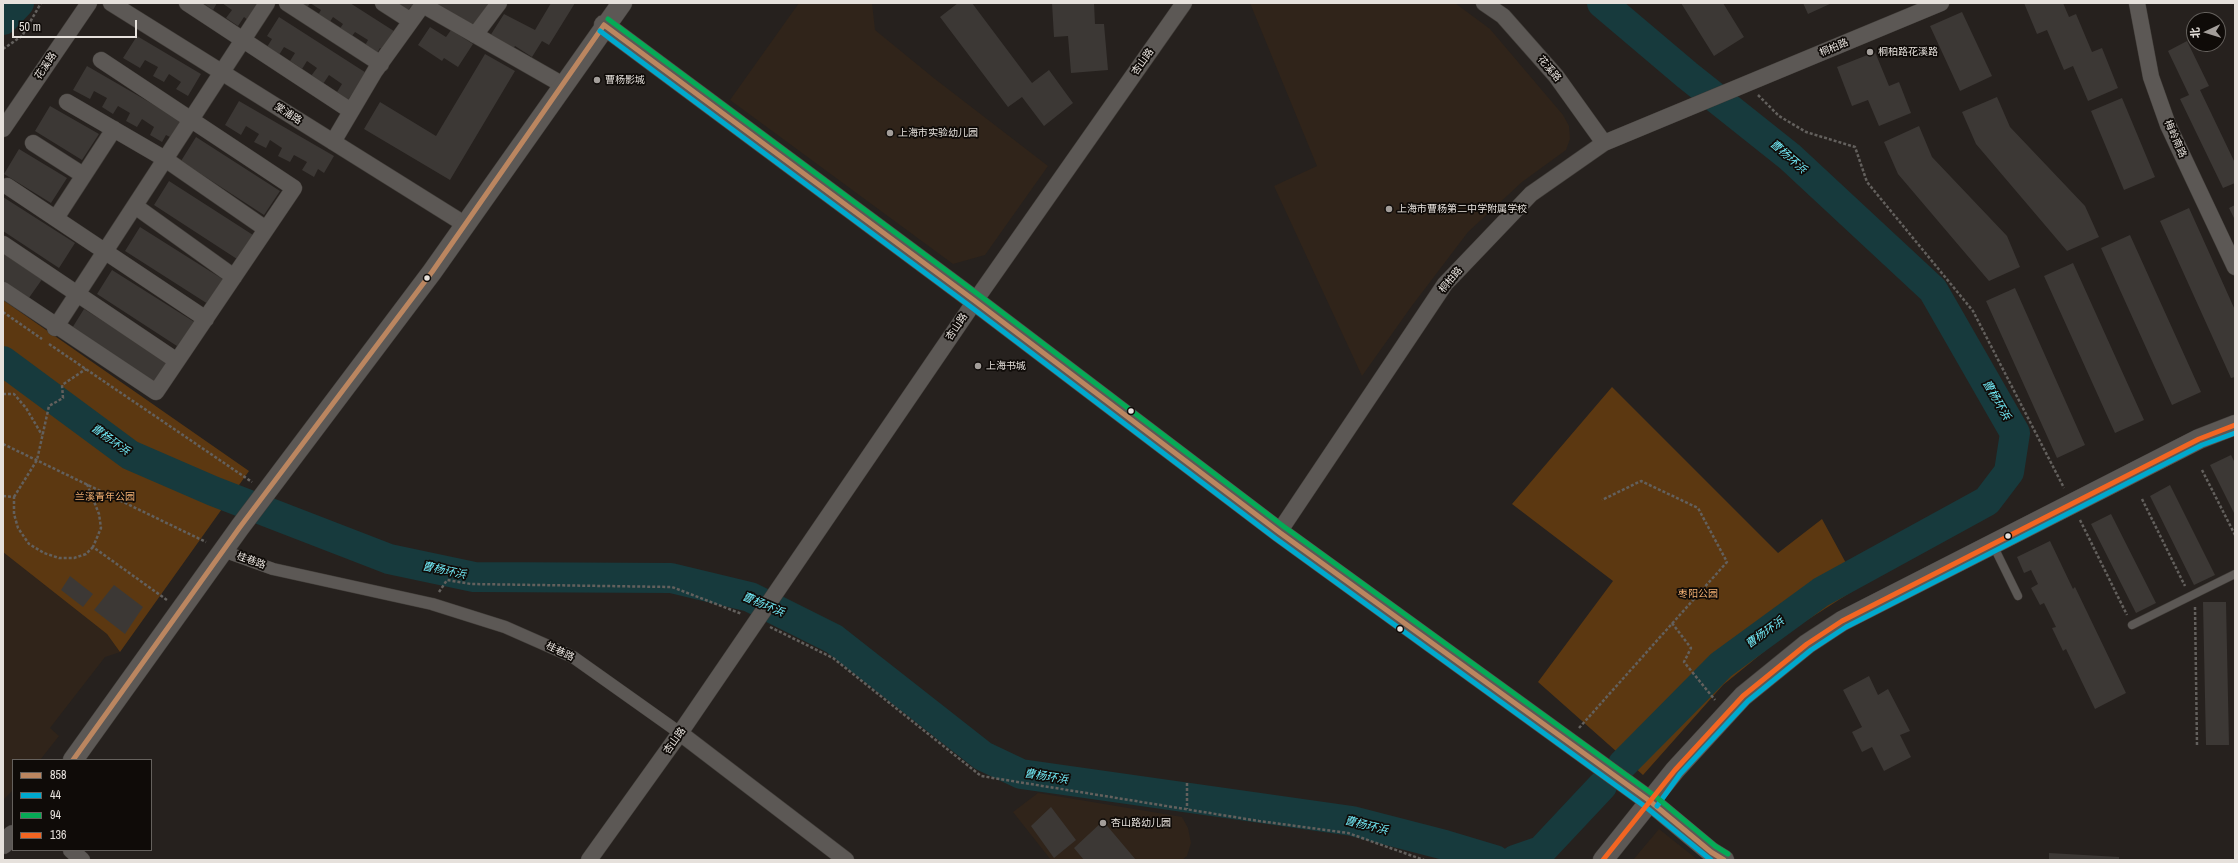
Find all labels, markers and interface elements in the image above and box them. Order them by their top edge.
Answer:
scale bar [14,12,139,38]
north arrow [2186,12,2226,52]
text: 50 m [19,19,41,35]
text: 北 [2188,27,2202,39]
street label: 桐柏路 [1818,37,1850,59]
street label: 杏山路 [1129,46,1157,78]
place label: 桐柏路花溪路 [1878,46,1938,58]
marker: 桐柏路花溪路 [1865,47,1875,57]
street label: 花溪路 [33,50,59,82]
street label: 花溪路 [1535,54,1563,84]
place label: 曹杨影城 [605,74,645,86]
marker: 曹杨影城 [592,75,602,85]
street label: 棠浦路 [272,101,304,127]
street label: 梅岭南路 [2161,118,2189,160]
place label: 上海市实验幼儿园 [898,127,978,139]
marker: 上海市实验幼儿园 [885,128,895,138]
water label: 曹杨环浜 [1767,138,1809,176]
place label: 上海市曹杨第二中学附属学校 [1397,203,1527,215]
marker: 上海市曹杨第二中学附属学校 [1384,204,1394,214]
street label: 桐柏路 [1437,265,1465,295]
unlabelled marker [422,273,432,283]
street label: 杏山路 [944,311,970,343]
place label: 上海书城 [986,360,1026,372]
marker: 上海书城 [973,361,983,371]
water label: 曹杨环浜 [1979,378,2013,422]
unlabelled marker [1126,406,1136,416]
water label: 曹杨环浜 [88,422,132,458]
park label: 兰溪青年公园 [75,491,135,503]
unlabelled marker [2003,531,2013,541]
street label: 桂巷路 [235,550,267,572]
water label: 曹杨环浜 [421,560,467,582]
park label: 枣阳公园 [1678,588,1718,600]
water label: 曹杨环浜 [740,590,786,620]
water label: 曹杨环浜 [1743,615,1787,651]
unlabelled marker [1395,624,1405,634]
street label: 桂巷路 [544,640,576,664]
street label: 杏山路 [661,725,689,757]
legend [12,759,152,851]
text: 858 [50,767,66,783]
water label: 曹杨环浜 [1023,767,1069,787]
text: 44 [50,787,61,803]
text: 94 [50,807,61,823]
water label: 曹杨环浜 [1343,814,1389,838]
place label: 杏山路幼儿园 [1111,817,1171,829]
marker: 杏山路幼儿园 [1098,818,1108,828]
text: 136 [50,827,66,843]

